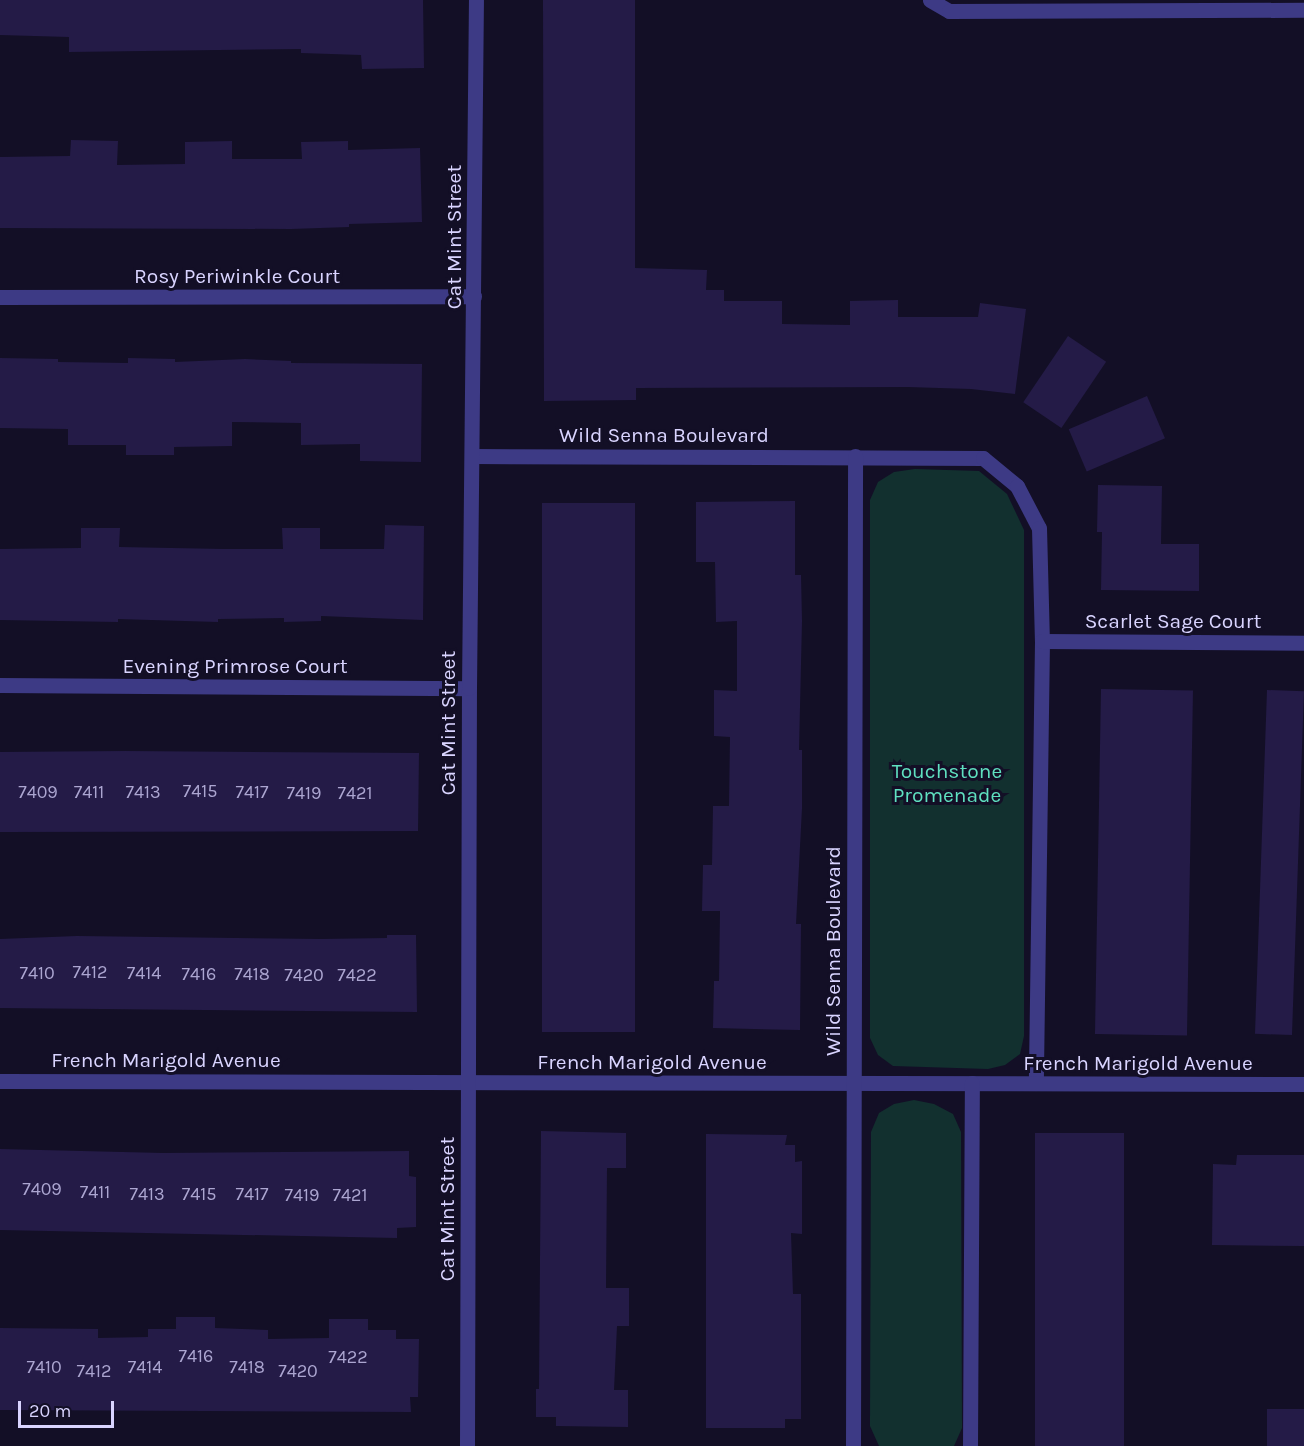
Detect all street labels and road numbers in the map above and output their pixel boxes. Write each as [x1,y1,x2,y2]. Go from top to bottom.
street label: Cat Mint Street [441,165,467,309]
street label: Rosy Periwinkle Court [134,263,340,289]
street label: Wild Senna Boulevard [559,422,769,448]
street label: Scarlet Sage Court [1085,608,1261,634]
street label: Cat Mint Street [435,651,461,795]
street label: Evening Primrose Court [122,653,348,679]
street label: Wild Senna Boulevard [820,846,846,1056]
street label: French Marigold Avenue [51,1047,281,1073]
street label: French Marigold Avenue [537,1049,767,1075]
street label: French Marigold Avenue [1023,1050,1253,1076]
street label: Cat Mint Street [434,1137,460,1281]

